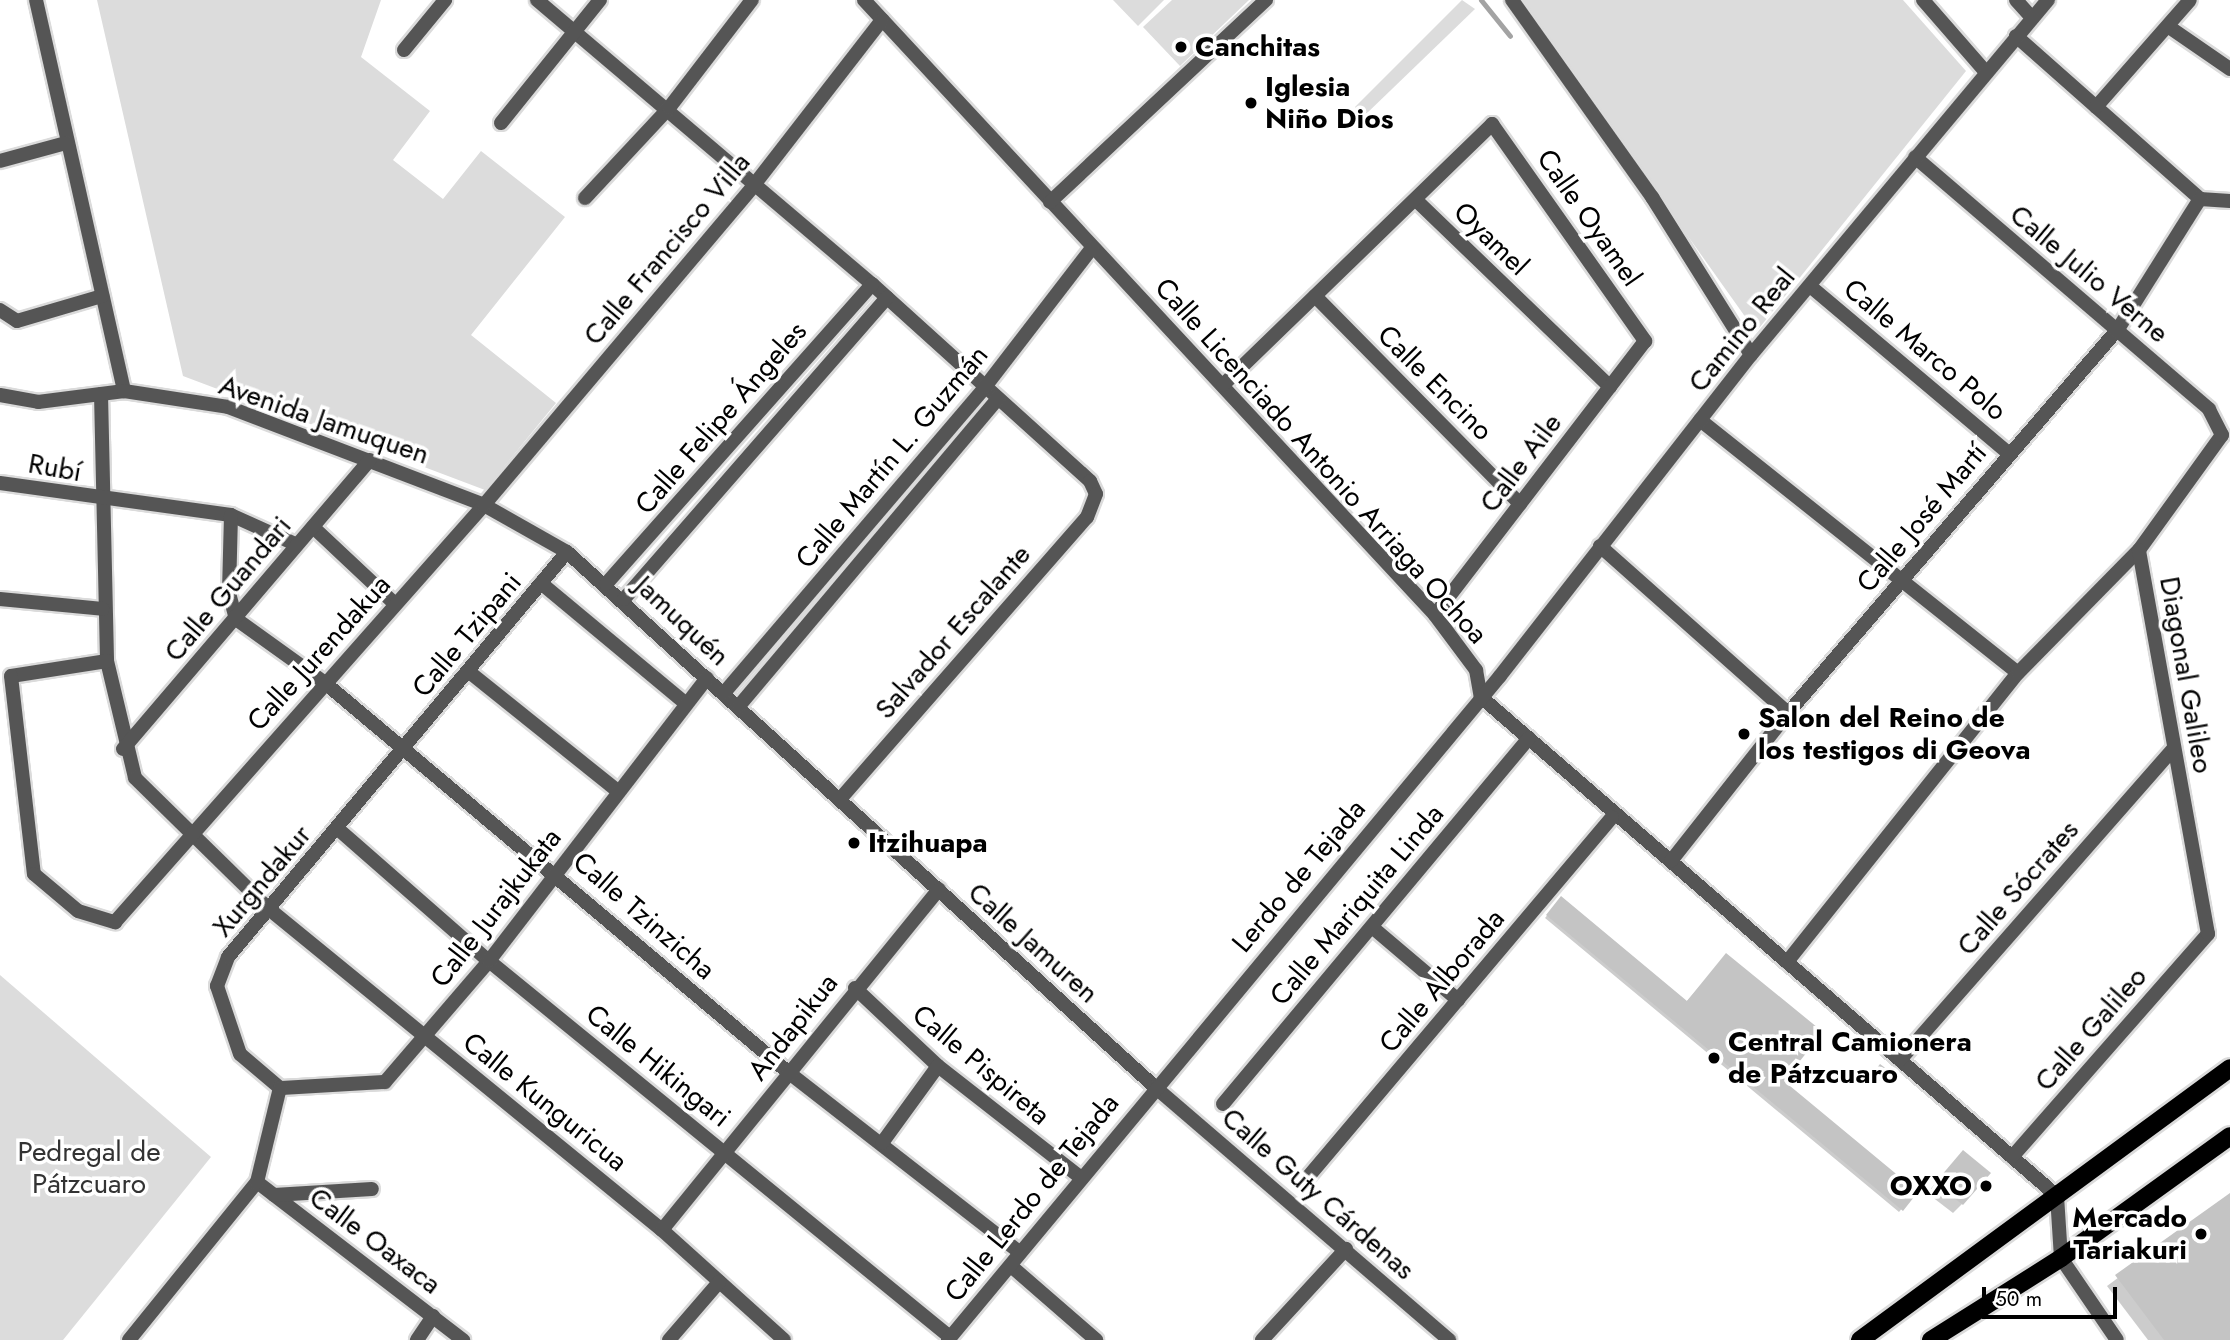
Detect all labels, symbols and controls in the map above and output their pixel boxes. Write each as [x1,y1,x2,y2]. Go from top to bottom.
place label: Canchitas [1195,30,1320,64]
marker: Canchitas [1173,39,1189,55]
place label: Iglesia Niño Dios [1265,70,1394,136]
marker: Iglesia Niño Dios [1243,95,1259,111]
street label: Calle Oyamel [1530,143,1648,293]
street label: Calle Francisco Villa [577,146,757,352]
street label: Oyamel [1447,195,1535,283]
street label: Calle Julio Verne [2003,198,2175,350]
street label: Camino Real [1682,261,1802,399]
street label: Calle Licenciado Antonio Arriaga Ochoa [1148,271,1494,651]
street label: Calle Marco Polo [1837,272,2013,428]
street label: Calle Felipe Ángeles [628,315,814,521]
street label: Calle Encino [1370,318,1500,448]
street label: Calle Martín L. Guzmán [789,339,995,575]
street label: Avenida Jamuquen [215,368,433,472]
street label: Calle Aile [1473,407,1569,519]
street label: Calle José Martí [1850,437,1994,599]
street label: Rubí [26,447,84,489]
street label: Calle Guandari [158,510,298,668]
street label: Salvador Escalante [868,538,1038,726]
street label: Calle Tzipani [405,566,529,704]
street label: Calle Jurendakua [240,568,398,738]
street label: Jamuquén [628,569,736,673]
street label: Diagonal Galileo [2152,574,2220,776]
place label: Salon del Reino de los testigos di Geova [1758,701,2031,767]
marker: Salon del Reino de los testigos di Geova [1736,726,1752,742]
street label: Lerdo de Tejada [1225,793,1373,959]
street label: Calle Mariquita Linda [1263,798,1451,1012]
street label: Calle Sócrates [1950,814,2086,962]
street label: Xurgndakur [206,818,318,944]
street label: Calle Jurajkukata [423,822,569,994]
place label: Itzihuapa [868,826,988,860]
marker: Itzihuapa [846,835,862,851]
street label: Calle Tzinzicha [566,845,722,987]
street label: Calle Jamuren [961,876,1105,1010]
street label: Calle Alborada [1372,902,1512,1060]
street label: Calle Galileo [2028,960,2154,1098]
street label: Andapikua [741,967,845,1087]
street label: Calle Hikingari [579,997,737,1135]
street label: Calle Pispireta [905,998,1057,1132]
street label: Calle Kunguricua [456,1025,634,1179]
place label: Central Camionera de Pátzcuaro [1728,1025,1972,1091]
marker: Central Camionera de Pátzcuaro [1706,1050,1722,1066]
street label: Calle Lerdo de Tejada [938,1087,1126,1309]
street label: Calle Guty Cárdenas [1215,1101,1421,1287]
park label: Pedregal de Pátzcuaro [17,1135,161,1201]
place label: OXXO [1890,1169,1972,1203]
marker: OXXO [1978,1178,1994,1194]
street label: Calle Oaxaca [303,1181,447,1301]
place label: Mercado Tariakuri [2072,1201,2187,1267]
marker: Mercado Tariakuri [2193,1226,2209,1242]
scale bar [1985,1274,2120,1318]
text: 50 m [1995,1284,2042,1314]

